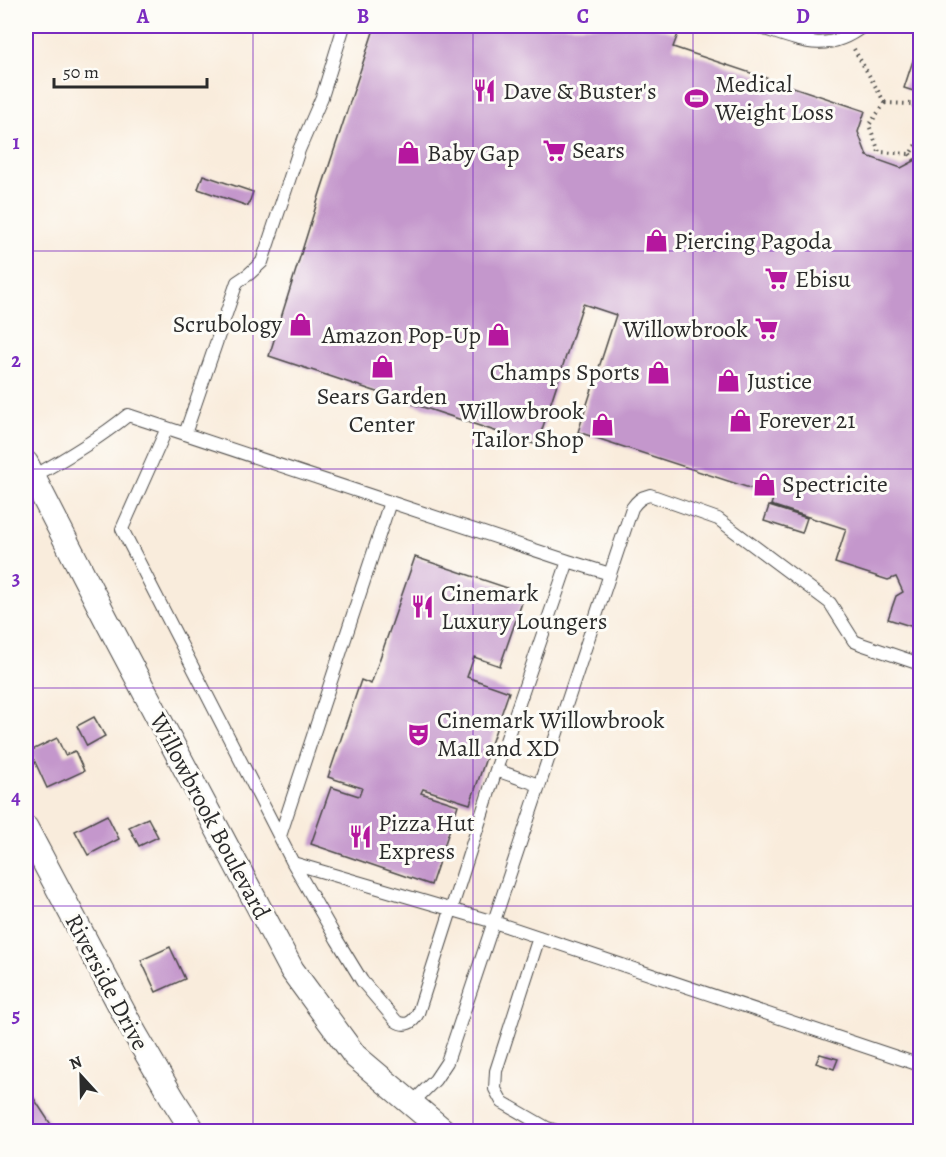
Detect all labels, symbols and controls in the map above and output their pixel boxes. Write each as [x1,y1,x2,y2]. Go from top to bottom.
text: A [136,3,150,30]
text: B [357,3,369,30]
text: C [577,3,589,30]
text: D [796,3,810,30]
scale bar [54,51,207,89]
text: 50 m [63,60,99,84]
place label: Medical Weight Loss [714,68,834,128]
place label: Dave & Buster's [503,75,657,107]
restaurant icon: Dave & Buster's [472,78,498,104]
sports icon: Medical Weight Loss [684,85,710,111]
text: 1 [12,129,20,156]
place label: Sears [572,134,625,166]
place label: Baby Gap [427,137,519,169]
supermarket icon: Sears [541,137,567,163]
shop icon: Baby Gap [396,140,422,166]
place label: Piercing Pagoda [674,225,833,257]
shop icon: Piercing Pagoda [643,228,669,254]
place label: Ebisu [795,263,851,295]
supermarket icon: Ebisu [764,266,790,292]
place label: Scrubology [173,308,282,340]
shop icon: Scrubology [287,311,313,337]
place label: Willowbrook [622,313,748,345]
supermarket icon: Willowbrook [753,316,779,342]
place label: Amazon Pop-Up [321,319,481,351]
shop icon: Amazon Pop-Up [486,322,512,348]
text: 2 [11,347,21,374]
shop icon: Sears Garden Center [369,353,395,379]
place label: Champs Sports [490,356,640,388]
shop icon: Champs Sports [645,359,671,385]
place label: Justice [747,365,812,397]
shop icon: Justice [716,368,742,394]
place label: Sears Garden Center [317,380,447,440]
place label: Willowbrook Tailor Shop [458,395,584,455]
place label: Forever 21 [758,404,855,436]
shop icon: Forever 21 [727,407,753,433]
shop icon: Willowbrook Tailor Shop [589,412,615,438]
place label: Spectricite [782,468,888,500]
shop icon: Spectricite [751,471,777,497]
text: 3 [12,565,20,592]
place label: Cinemark Luxury Loungers [441,577,607,637]
restaurant icon: Cinemark Luxury Loungers [410,594,436,620]
place label: Cinemark Willowbrook Mall and XD [437,704,665,764]
street label: Willowbrook Boulevard [142,706,278,925]
theatre icon: Cinemark Willowbrook Mall and XD [406,721,432,747]
text: 4 [11,784,21,811]
place label: Pizza Hut Express [378,807,475,867]
restaurant icon: Pizza Hut Express [347,824,373,850]
street label: Riverside Drive [58,908,156,1056]
text: 5 [12,1002,20,1029]
north arrow [51,1046,111,1106]
text: N [66,1051,86,1075]

